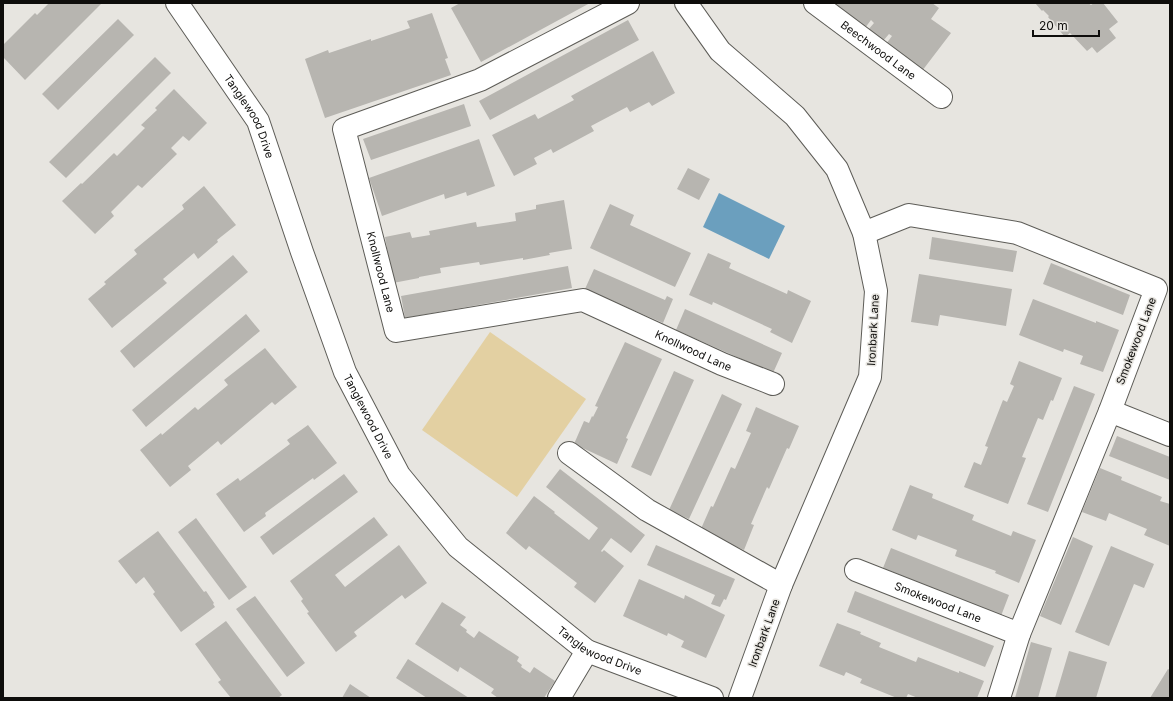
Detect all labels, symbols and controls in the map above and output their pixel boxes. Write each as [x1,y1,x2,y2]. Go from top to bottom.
scale bar [1033,12,1099,38]
street label: Beechwood Lane [838,18,919,83]
text: 20 m [1039,18,1068,33]
street label: Tanglewood Drive [221,72,277,160]
street label: Knollwood Lane [364,230,398,314]
street label: Ironbark Lane [864,294,882,366]
street label: Smokewood Lane [1113,295,1159,387]
street label: Knollwood Lane [653,327,734,374]
street label: Tanglewood Drive [340,372,396,461]
street label: Smokewood Lane [892,579,984,626]
street label: Ironbark Lane [745,597,783,669]
street label: Tanglewood Drive [555,623,644,678]

